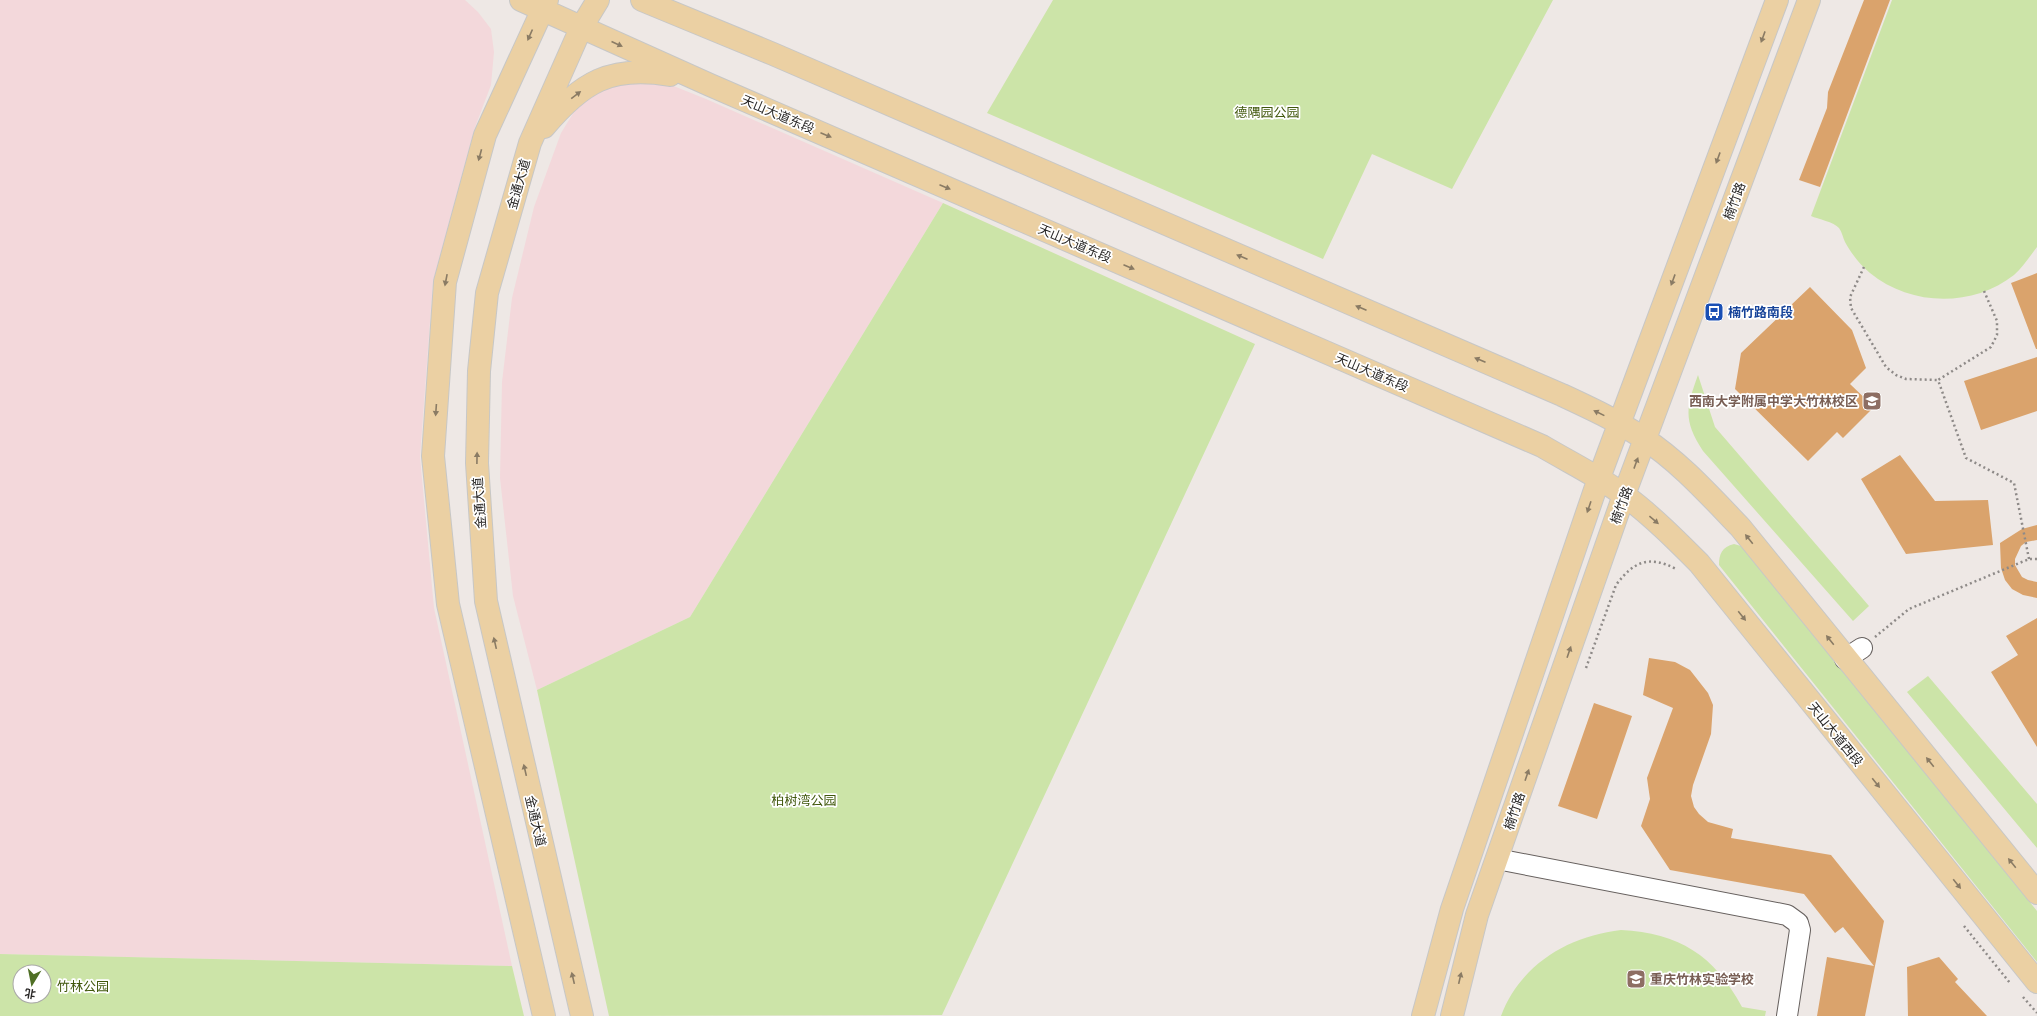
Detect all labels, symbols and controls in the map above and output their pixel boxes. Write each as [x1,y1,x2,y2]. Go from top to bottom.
one-way arrow [527,29,533,41]
one-way arrow [1760,31,1766,43]
one-way arrow [611,41,623,47]
one-way arrow [571,91,581,99]
street label: 天山大道东段 [739,91,817,137]
park label: 德隅园公园 [1234,104,1300,120]
one-way arrow [820,132,832,139]
one-way arrow [477,149,483,161]
one-way arrow [1715,153,1721,165]
street label: 金通大道 [503,157,533,211]
street label: 楠竹路 [1720,180,1748,222]
one-way arrow [940,184,951,190]
street label: 天山大道东段 [1036,220,1114,266]
one-way arrow [1235,253,1247,259]
one-way arrow [1123,264,1134,270]
one-way arrow [443,274,449,286]
one-way arrow [1669,275,1675,287]
bus stop icon: 楠竹路南段 [1703,301,1725,323]
place label: 楠竹路南段 [1728,304,1793,320]
one-way arrow [1355,305,1367,311]
street label: 天山大道东段 [1333,349,1411,395]
one-way arrow [1475,357,1486,363]
school or university icon: 西南大学附属中学大竹林校区 [1861,390,1883,412]
place label: 西南大学附属中学大竹林校区 [1689,393,1858,409]
one-way arrow [433,404,440,416]
one-way arrow [1593,410,1605,416]
one-way arrow [474,451,480,464]
one-way arrow [1634,457,1640,469]
street label: 金通大道 [469,476,489,530]
street label: 楠竹路 [1607,484,1635,526]
one-way arrow [1586,502,1592,514]
one-way arrow [1649,516,1660,525]
one-way arrow [1744,533,1753,544]
one-way arrow [1737,611,1746,622]
one-way arrow [1826,634,1835,645]
one-way arrow [492,637,498,649]
one-way arrow [1567,645,1573,657]
street label: 天山大道西段 [1805,699,1867,769]
one-way arrow [1926,757,1934,768]
one-way arrow [521,763,527,776]
one-way arrow [1524,768,1530,780]
one-way arrow [1871,777,1880,788]
street label: 楠竹路 [1500,790,1528,832]
park label: 柏树湾公园 [771,792,837,808]
street label: 金通大道 [522,794,550,848]
one-way arrow [2008,858,2017,868]
one-way arrow [1953,879,1962,889]
north arrow [12,964,52,1004]
school or university icon: 重庆竹林实验学校 [1625,968,1647,990]
place label: 重庆竹林实验学校 [1650,971,1754,987]
one-way arrow [570,972,576,984]
one-way arrow [1458,972,1464,984]
park label: 竹林公园 [57,978,109,994]
text: 北 [24,987,37,1002]

